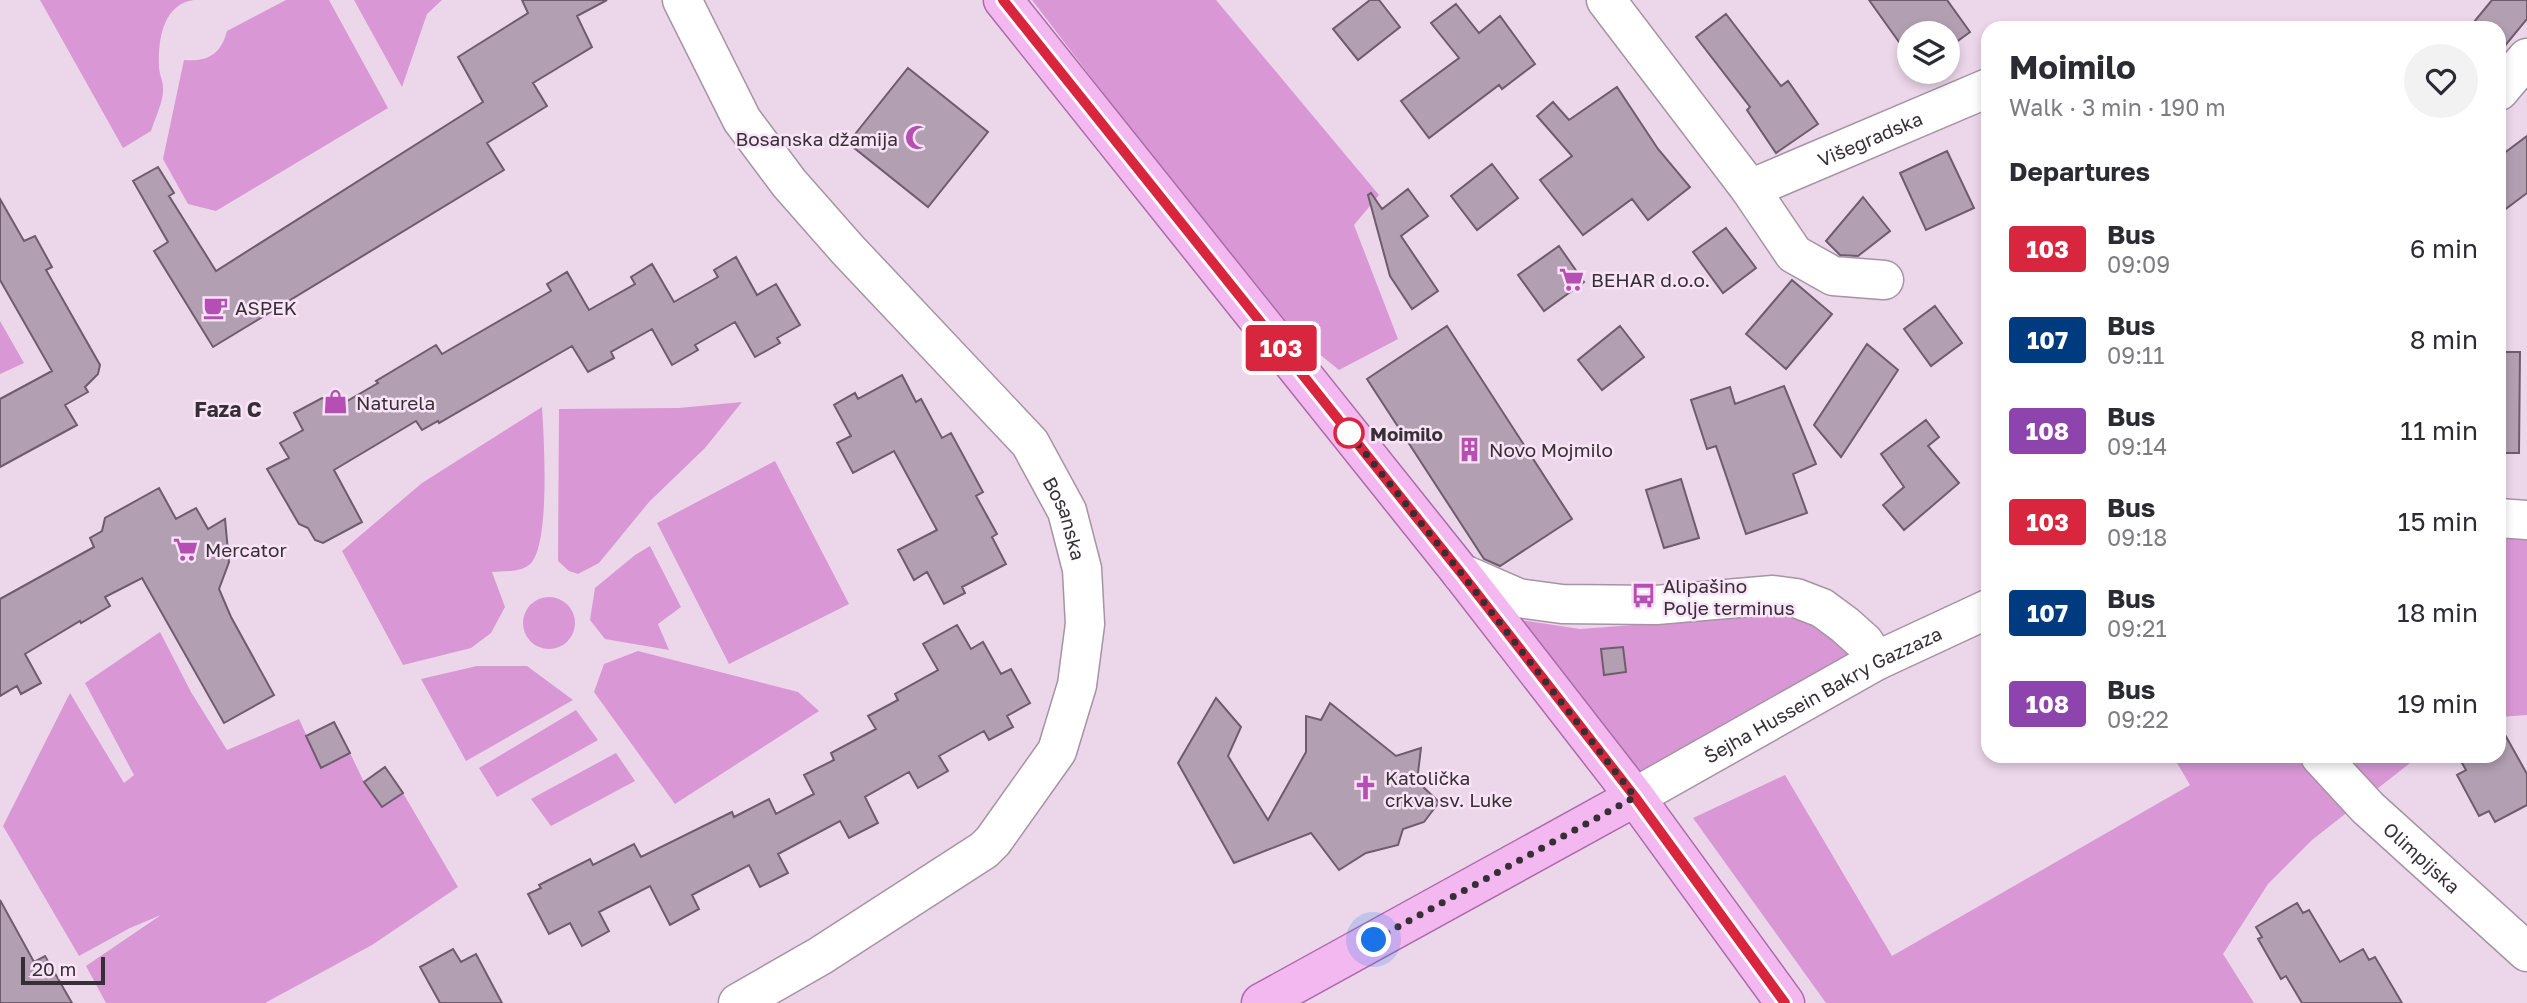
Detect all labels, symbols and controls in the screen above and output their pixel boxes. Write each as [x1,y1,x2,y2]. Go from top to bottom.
map controls [1897,21,1960,84]
button: layers [1897,21,1960,84]
button: heart [2404,44,2478,118]
text: Moimilo [2009,47,2136,86]
text: Walk · 3 min · 190 m [2009,93,2226,121]
street label: Višegradska [1814,106,1926,171]
mosque icon: Bosanska džamija [904,124,932,152]
place label: Bosanska džamija [735,127,898,150]
text: Departures [2009,156,2150,187]
text: Bus [2107,219,2155,250]
text: 6 min [2410,233,2478,264]
text: 103 [2026,234,2069,263]
text: 09:09 [2107,250,2170,278]
supermarket icon: BEHAR d.o.o. [1557,265,1585,293]
place label: BEHAR d.o.o. [1591,268,1710,291]
cafe icon: ASPEK [201,293,229,321]
place label: ASPEK [235,296,297,319]
text: Bus [2107,310,2155,341]
text: 8 min [2410,324,2478,355]
line badge: 103 [1241,325,1321,371]
text: 107 [2027,325,2068,354]
text: 103 [1260,333,1302,362]
text: 09:11 [2107,341,2164,369]
shop icon: Naturela [322,388,350,416]
place label: Naturela [356,391,435,414]
district label: Faza C [194,396,262,422]
text: Bus [2107,401,2155,432]
text: 11 min [2400,415,2478,446]
text: 108 [2026,416,2069,445]
marker: Moimilo [1334,418,1364,448]
place label: Moimilo [1370,422,1443,445]
text: 09:14 [2107,432,2167,460]
building icon: Novo Mojmilo [1455,435,1483,463]
place label: Novo Mojmilo [1489,438,1613,461]
street label: Bosanska [1039,472,1091,563]
text: Bus [2107,492,2155,523]
text: 15 min [2398,506,2478,537]
text: 103 [2026,507,2069,536]
text: 09:18 [2107,523,2167,551]
supermarket icon: Mercator [171,535,199,563]
place label: Mercator [205,538,287,561]
place label: Alipašino Polje terminus [1663,574,1795,619]
bus stop icon: Alipašino Polje terminus [1629,582,1657,610]
text: Bus [2107,583,2155,614]
text: 18 min [2397,597,2478,628]
text: 107 [2027,598,2068,627]
text: 09:21 [2107,614,2167,642]
street label: Šejha Hussein Bakry Gazzaza [1700,621,1945,767]
text: Bus [2107,674,2155,705]
text: 19 min [2397,688,2478,719]
text: 108 [2026,689,2069,718]
text: 09:22 [2107,705,2169,733]
place label: Katolička crkva sv. Luke [1385,766,1513,811]
church icon: Katolička crkva sv. Luke [1351,774,1379,802]
street label: Olimpijska [2379,817,2465,898]
your location [1356,922,1391,957]
scale bar [21,954,105,986]
text: 20 m [32,957,76,980]

